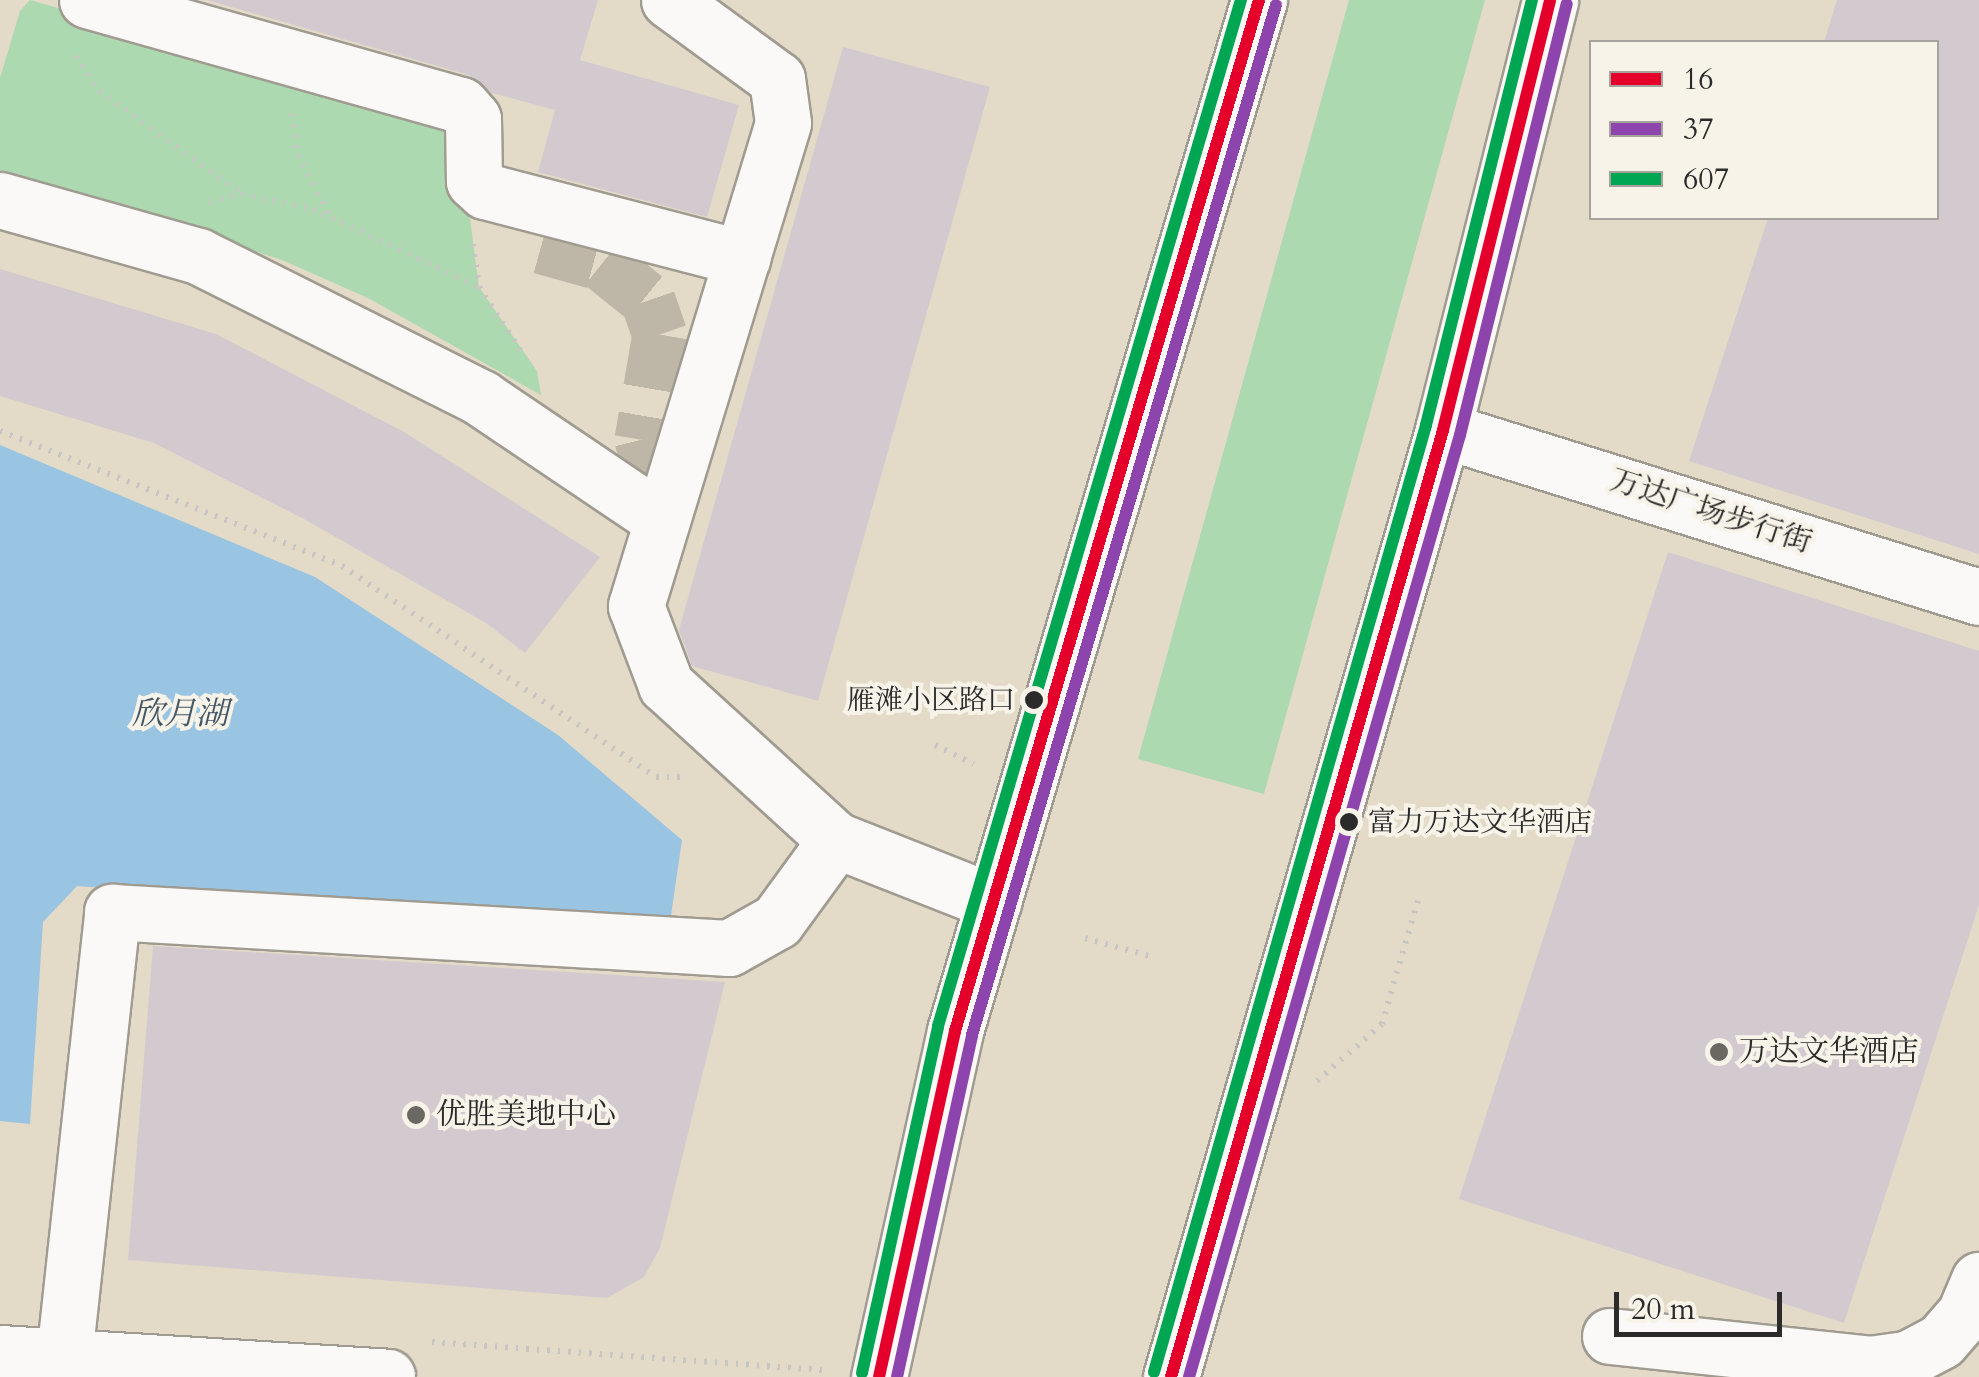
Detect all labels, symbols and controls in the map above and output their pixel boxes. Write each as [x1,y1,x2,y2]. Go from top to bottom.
legend [1589,40,1939,220]
text: 16 [1683,59,1714,100]
text: 37 [1683,109,1714,150]
text: 607 [1683,159,1729,200]
street label: 万达广场步行街 [1606,462,1816,562]
place label: 雁滩小区路口 [847,683,1015,717]
marker: 雁滩小区路口 [1024,690,1044,710]
water label: 欣月湖 [132,695,228,733]
place label: 富力万达文华酒店 [1368,805,1592,839]
marker: 富力万达文华酒店 [1339,812,1359,832]
place label: 万达文华酒店 [1739,1034,1919,1070]
marker: 万达文华酒店 [1708,1041,1730,1063]
place label: 优胜美地中心 [436,1097,616,1133]
marker: 优胜美地中心 [405,1104,427,1126]
scale bar [1619,1272,1786,1334]
text: 20 m [1631,1289,1695,1330]

